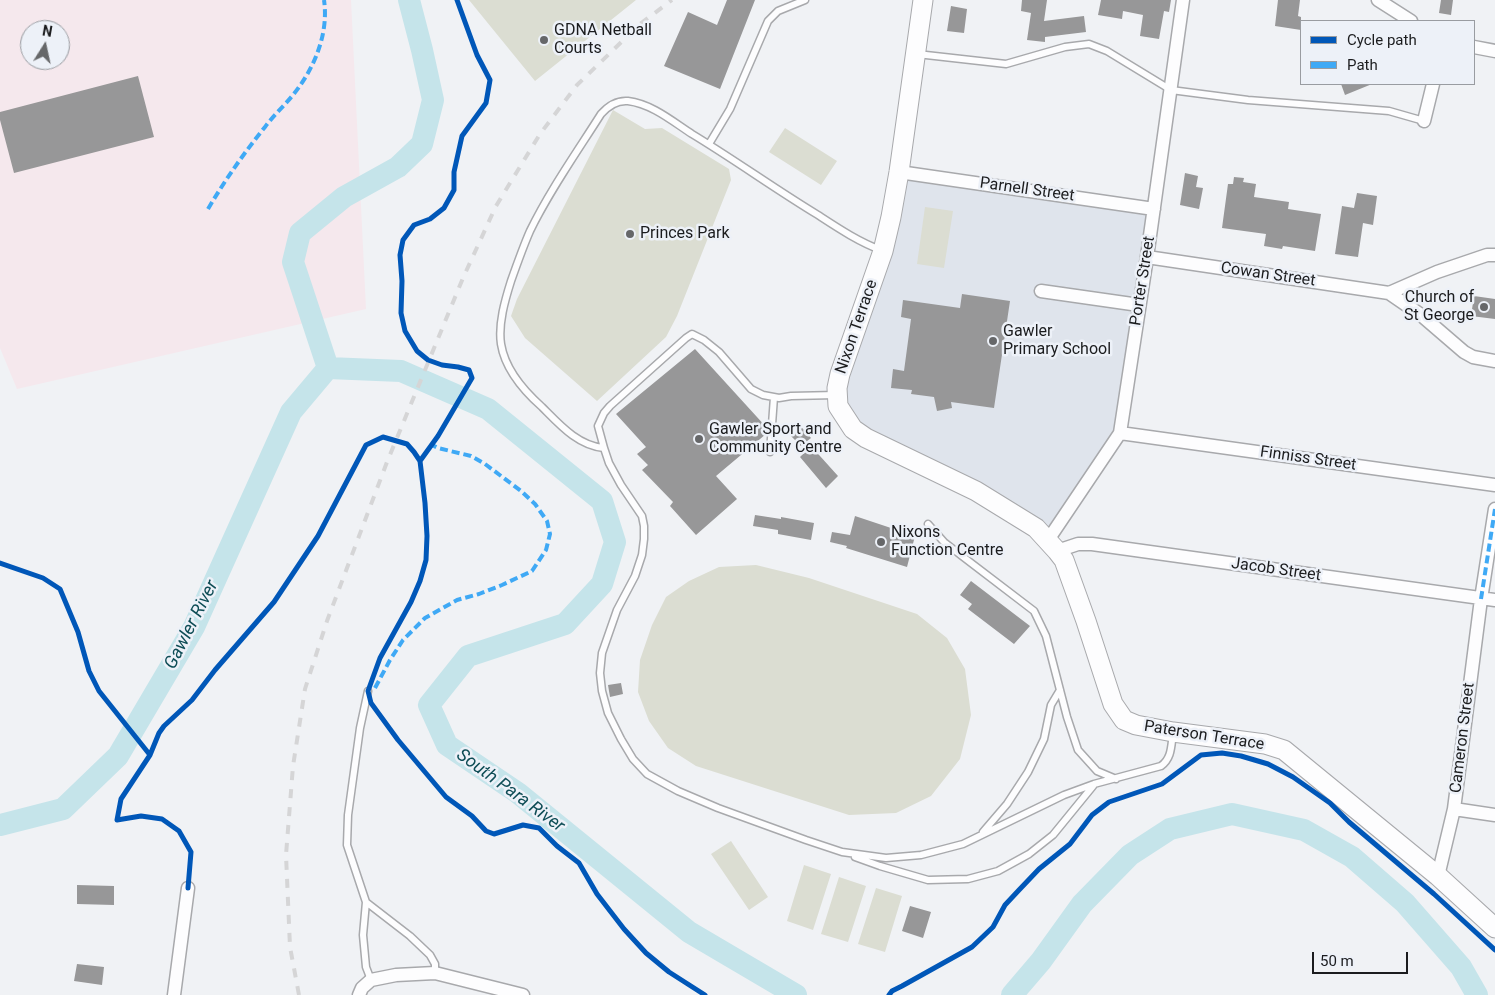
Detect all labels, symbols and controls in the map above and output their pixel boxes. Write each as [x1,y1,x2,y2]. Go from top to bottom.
north arrow [20,20,70,70]
legend [1300,20,1475,85]
place label: GDNA Netball Courts [554,21,652,59]
text: N [41,22,54,40]
text: Cycle path [1347,31,1417,49]
marker: GDNA Netball Courts [538,34,550,46]
text: Path [1347,56,1378,74]
street label: Parnell Street [978,174,1076,206]
place label: Princes Park [640,224,730,244]
marker: Princes Park [624,228,636,240]
street label: Porter Street [1126,235,1160,327]
street label: Cowan Street [1219,259,1317,291]
street label: Nixon Terrace [832,277,882,377]
place label: Church of St George [1404,288,1474,326]
marker: Church of St George [1478,301,1490,313]
place label: Gawler Primary School [1003,322,1111,360]
marker: Gawler Primary School [987,335,999,347]
place label: Gawler Sport and Community Centre [709,420,842,458]
marker: Gawler Sport and Community Centre [693,433,705,445]
street label: Finniss Street [1259,443,1357,475]
place label: Nixons Function Centre [891,523,1003,561]
marker: Nixons Function Centre [875,536,887,548]
street label: Jacob Street [1230,554,1322,586]
water label: Gawler River [160,577,224,673]
street label: Cameron Street [1447,682,1479,794]
street label: Paterson Terrace [1143,717,1265,755]
water label: South Para River [452,745,568,837]
scale bar [1315,942,1411,974]
text: 50 m [1320,952,1354,970]

